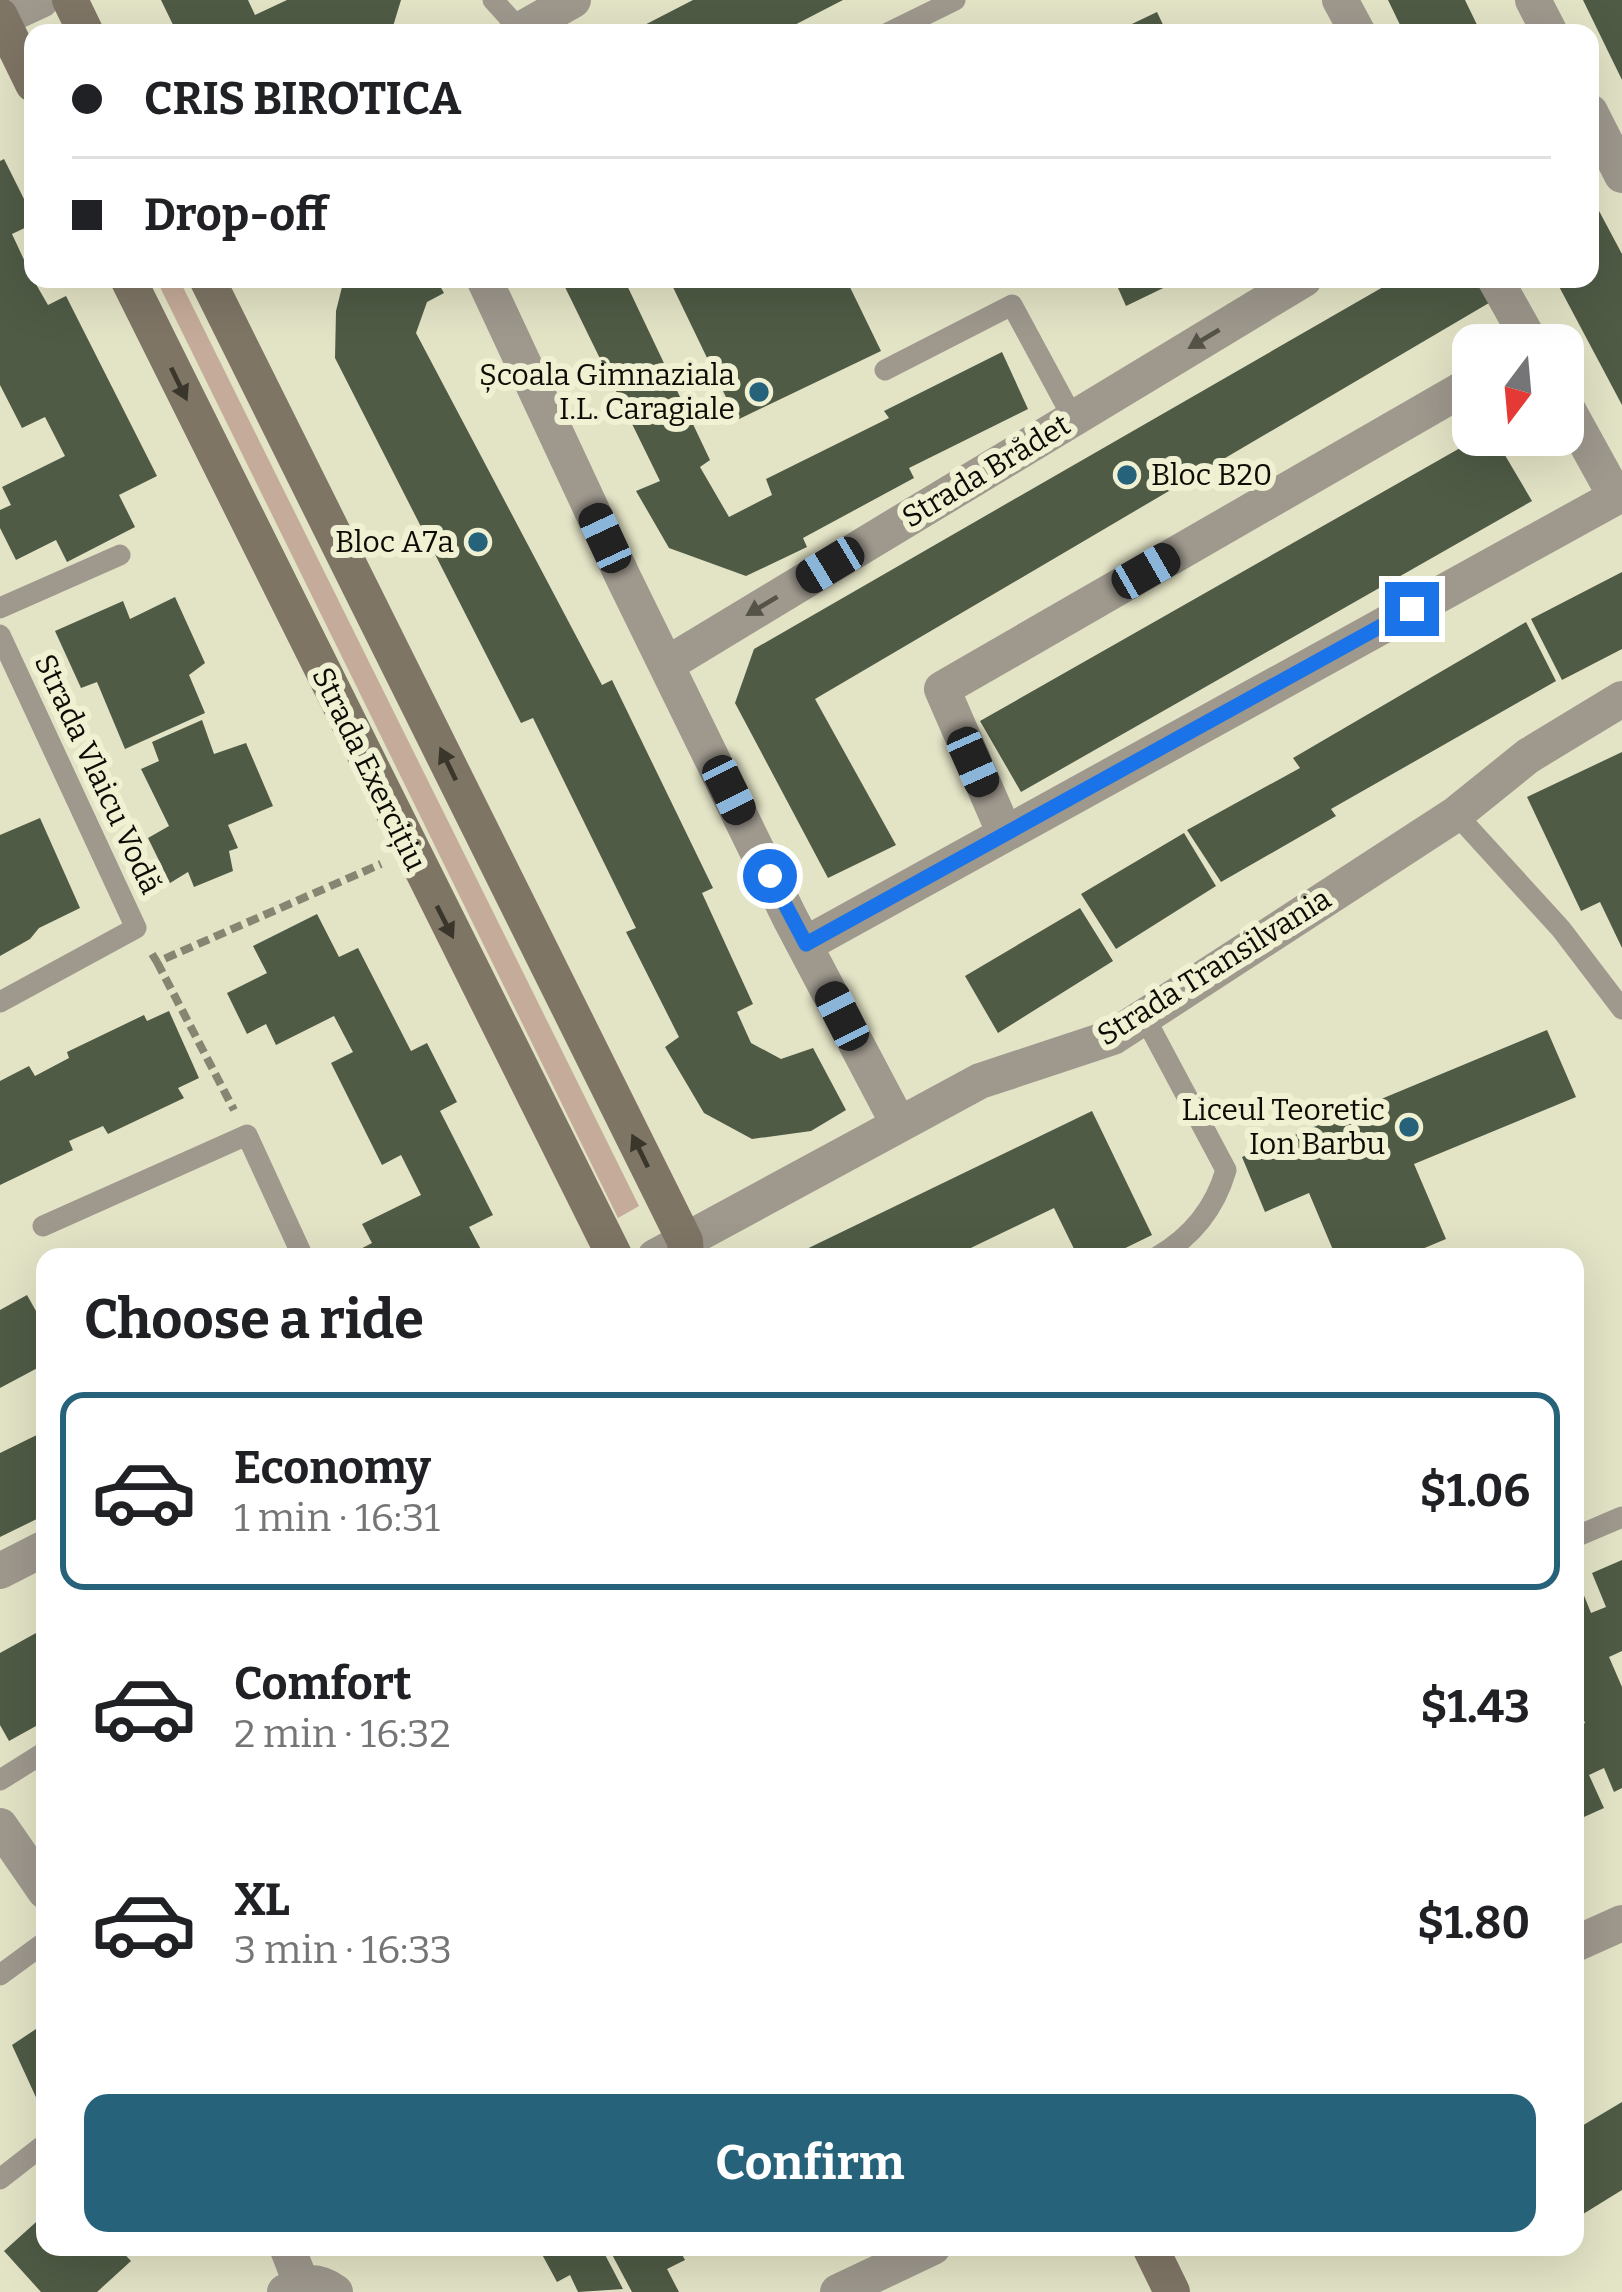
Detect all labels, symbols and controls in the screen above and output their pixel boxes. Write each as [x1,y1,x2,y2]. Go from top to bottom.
text: CRIS BIROTICA [144,72,461,126]
text: Drop-off [144,188,328,242]
north arrow [1452,324,1584,456]
map controls [1452,324,1584,456]
one-way arrow [1187,328,1221,349]
place label: Școala Gimnaziala I.L. Caragiale [479,357,735,427]
one-way arrow [169,367,189,401]
marker: Școala Gimnaziala I.L. Caragiale [746,379,772,405]
street label: Strada Brădet [895,407,1077,535]
place label: Bloc B20 [1151,457,1272,493]
marker: Bloc B20 [1114,462,1140,488]
car [573,498,637,578]
place label: Bloc A7a [335,524,454,560]
marker: Bloc A7a [465,529,491,555]
car [790,531,870,599]
car [1106,537,1186,605]
route end [1385,582,1439,636]
one-way arrow [745,595,779,616]
street label: Strada Vlaicu Vodă [27,648,169,900]
street label: Strada Exercițiu [303,661,434,877]
car [942,722,1004,802]
one-way arrow [438,747,458,781]
car [697,750,761,830]
route start [743,849,797,903]
street label: Strada Transilvania [1091,881,1337,1053]
one-way arrow [435,905,455,939]
car [810,976,874,1056]
place label: Liceul Teoretic Ion Barbu [1182,1092,1385,1162]
marker: Liceul Teoretic Ion Barbu [1396,1114,1422,1140]
one-way arrow [630,1133,650,1168]
text: Choose a ride [84,1288,424,1352]
icon: car [90,1437,198,1545]
text: Economy [234,1441,431,1495]
text: $1.06 [1419,1464,1530,1518]
text: 1 min · 16:31 [234,1495,440,1541]
icon: car [90,1653,198,1761]
text: Comfort [234,1657,412,1711]
text: $1.43 [1420,1680,1530,1734]
text: 2 min · 16:32 [234,1711,451,1757]
icon: car [90,1869,198,1977]
text: XL [234,1873,290,1927]
text: $1.80 [1417,1896,1530,1950]
text: 3 min · 16:33 [234,1927,452,1973]
button: Confirm [84,2094,1536,2232]

